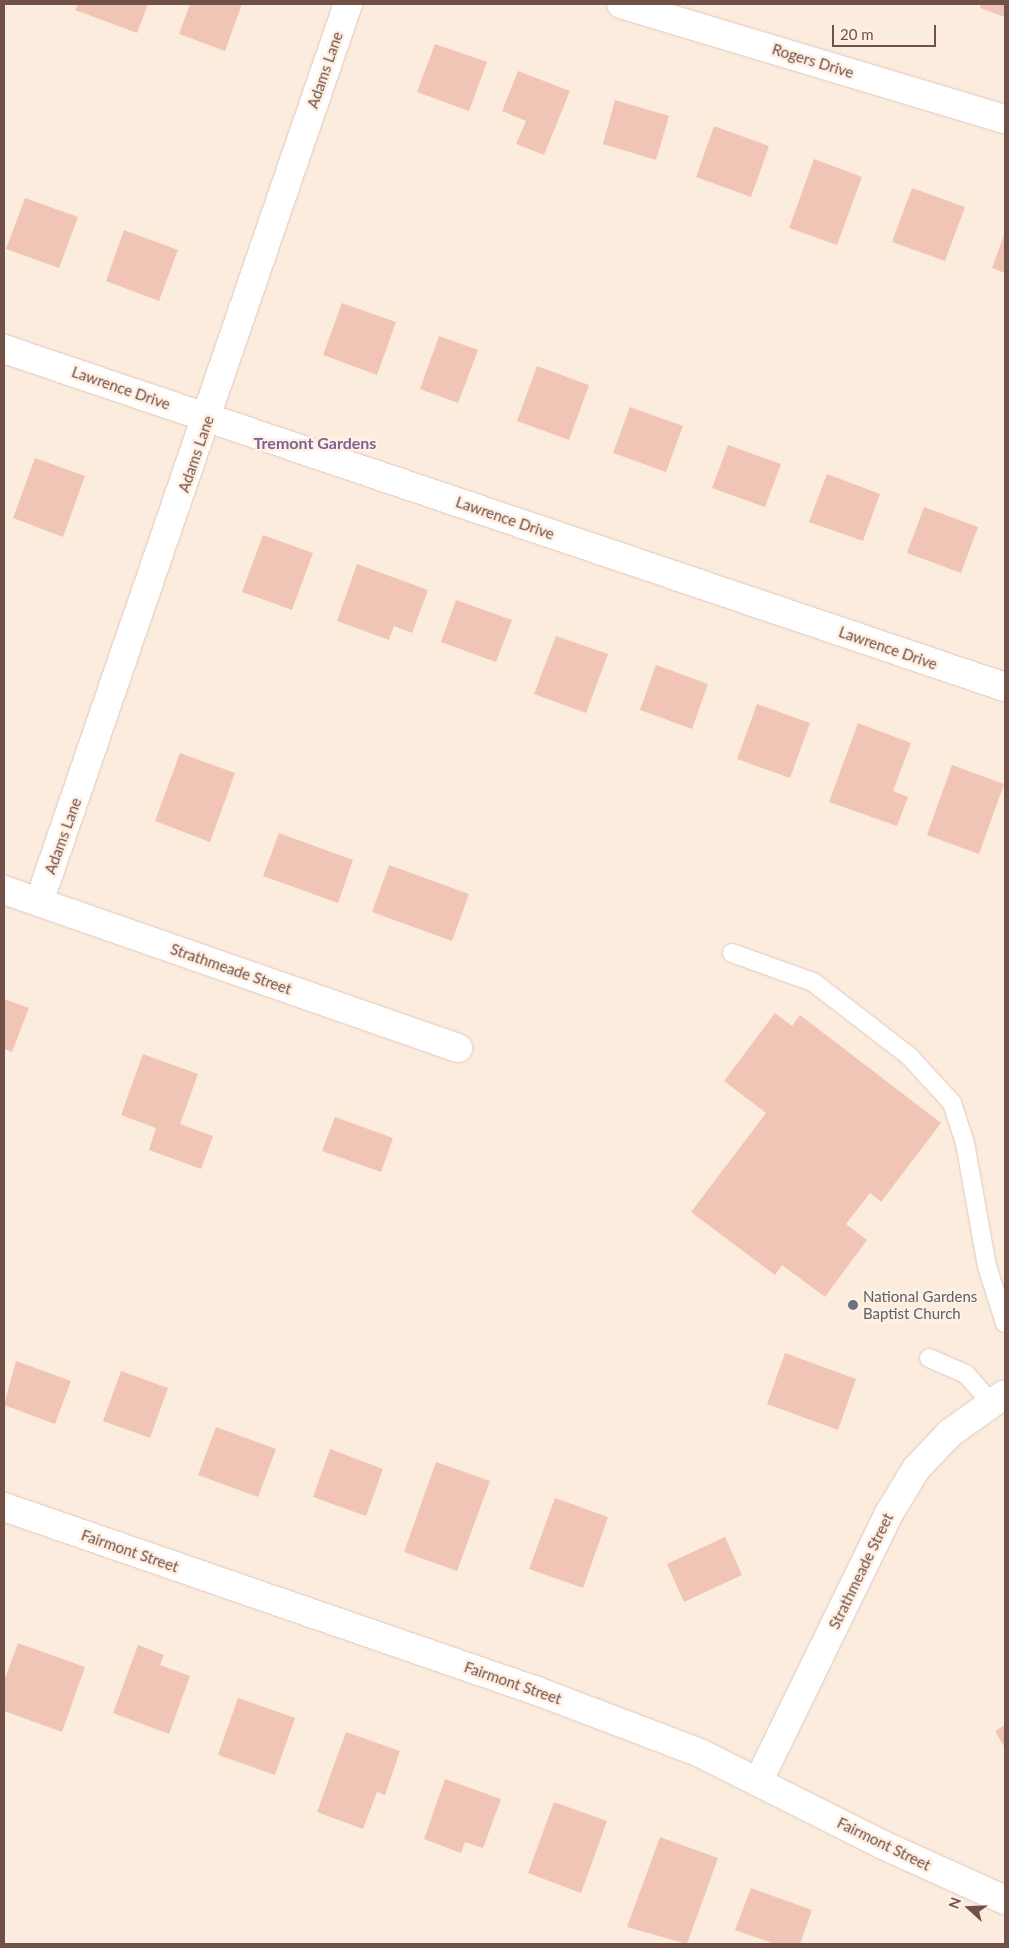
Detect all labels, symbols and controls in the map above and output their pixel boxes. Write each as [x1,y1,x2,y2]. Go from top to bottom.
scale bar [834,15,938,47]
text: 20 m [840,25,874,43]
street label: Adams Lane [303,29,347,111]
street label: Rogers Drive [770,40,856,82]
street label: Lawrence Drive [69,363,173,413]
street label: Adams Lane [174,413,218,495]
district label: Tremont Gardens [254,433,376,453]
street label: Lawrence Drive [453,493,557,543]
street label: Lawrence Drive [836,623,940,673]
street label: Adams Lane [41,795,85,877]
street label: Strathmeade Street [168,940,294,998]
place label: National Gardens Baptist Church [863,1287,977,1322]
marker: National Gardens Baptist Church [847,1299,859,1311]
street label: Strathmeade Street [825,1510,897,1632]
street label: Fairmont Street [79,1526,181,1576]
street label: Fairmont Street [462,1658,564,1708]
street label: Fairmont Street [834,1814,934,1874]
north arrow [944,1883,994,1933]
text: N [945,1895,964,1911]

